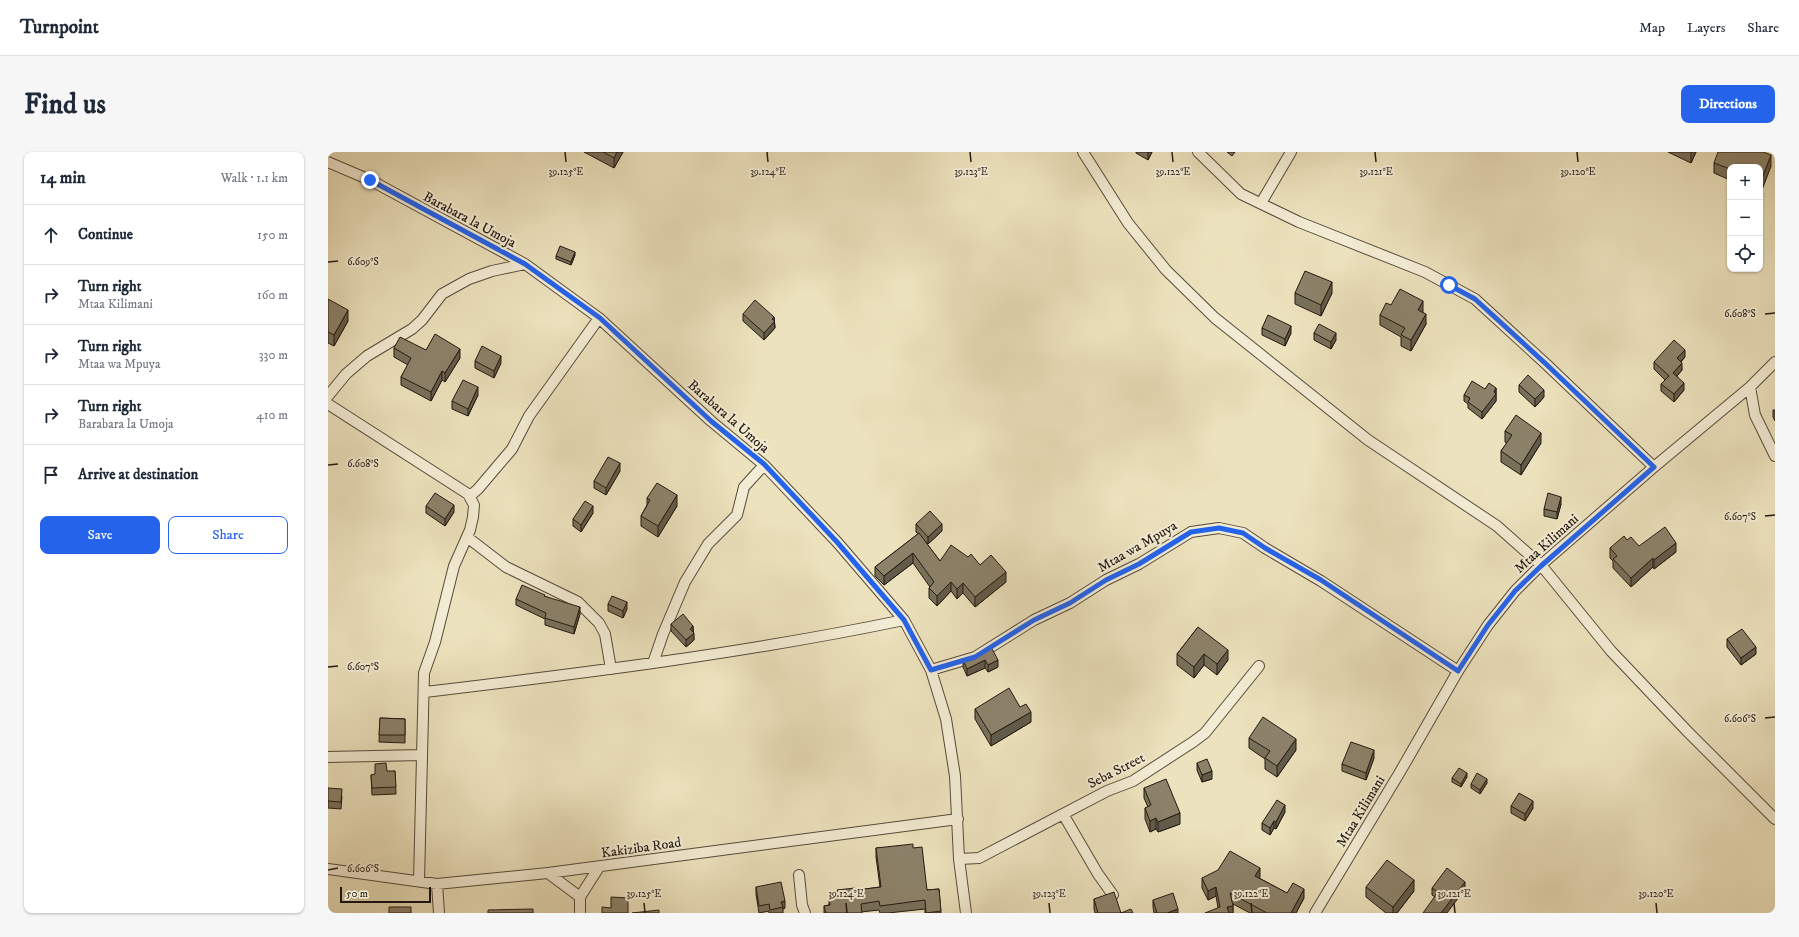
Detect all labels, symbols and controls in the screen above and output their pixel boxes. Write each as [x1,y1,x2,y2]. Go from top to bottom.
text: Turnpoint [20,16,99,39]
text: Map [1639,19,1665,37]
text: Layers [1687,19,1725,37]
text: Share [1747,19,1779,37]
button: Directions [1681,85,1775,123]
text: Find us [24,87,106,122]
map controls [1727,164,1763,272]
button: + [1727,164,1763,200]
text: 39.125°E [549,166,583,178]
text: 39.124°E [750,166,786,178]
text: 39.123°E [954,166,988,178]
text: 39.122°E [1156,166,1190,178]
text: 39.121°E [1359,166,1393,178]
text: 39.120°E [1560,166,1596,178]
text: 14 min [40,167,86,189]
text: Walk · 1.1 km [221,170,288,186]
route end [361,171,379,189]
street label: Barabara la Umoja [420,188,519,252]
button: − [1727,200,1763,236]
icon: ahead [40,224,62,246]
text: Continue [78,225,133,244]
text: 150 m [257,227,288,243]
button: locate [1727,236,1763,272]
text: 6.609°S [347,256,379,268]
route start [1440,276,1458,294]
text: Turn right [78,277,141,296]
icon: right [40,284,62,306]
text: 160 m [257,287,288,303]
text: Mtaa Kilimani [78,296,153,312]
text: 6.608°S [1724,308,1756,320]
text: Turn right [78,337,141,356]
icon: right [40,344,62,366]
text: 330 m [259,347,288,363]
text: Mtaa wa Mpuya [78,356,161,372]
street label: Barabara la Umoja [684,376,773,457]
text: Turn right [78,397,141,416]
icon: right [40,404,62,426]
text: 410 m [256,407,288,423]
text: Barabara la Umoja [78,416,174,432]
text: 6.608°S [347,458,379,470]
icon: arrive [40,464,62,486]
text: Arrive at destination [78,465,198,484]
street label: Mtaa Kilimani [1511,510,1583,577]
text: 6.607°S [1724,511,1756,523]
button: Save [40,516,160,554]
button: Share [168,516,288,554]
street label: Mtaa wa Mpuya [1095,517,1181,577]
text: 6.607°S [347,661,379,673]
text: 6.606°S [1724,713,1756,725]
street label: Seba Street [1085,749,1149,793]
street label: Mtaa Kilimani [1332,772,1390,851]
street label: Kakiziba Road [600,833,682,863]
text: 6.606°S [347,863,379,875]
scale bar [340,885,431,904]
text: 50 m [346,887,368,901]
text: 39.125°E [627,888,661,900]
text: 39.124°E [828,888,864,900]
text: 39.123°E [1032,888,1066,900]
text: 39.122°E [1234,888,1268,900]
text: 39.121°E [1437,888,1471,900]
text: 39.120°E [1638,888,1674,900]

